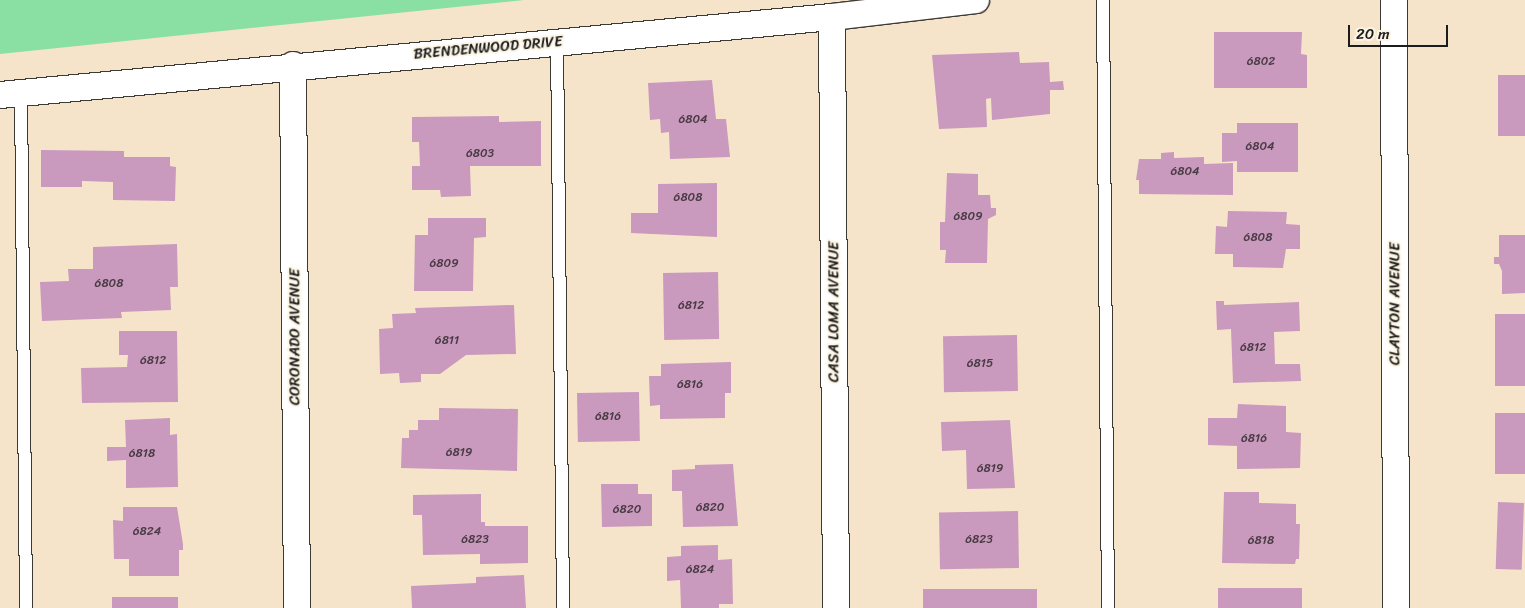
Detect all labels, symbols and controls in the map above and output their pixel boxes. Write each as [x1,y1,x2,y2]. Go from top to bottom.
scale bar [1350,15,1450,47]
text: 20 m [1356,21,1390,47]
street label: BRENDENWOOD DRIVE [412,32,564,64]
house number: 6802 [1247,55,1275,69]
house number: 6804 [678,113,708,127]
house number: 6804 [1245,140,1275,154]
house number: 6803 [466,147,494,161]
house number: 6804 [1170,165,1200,179]
house number: 6808 [674,191,702,205]
house number: 6809 [953,210,983,224]
house number: 6808 [1244,231,1272,245]
street label: CASA LOMA AVENUE [825,242,843,382]
street label: CLAYTON AVENUE [1386,243,1404,365]
house number: 6809 [429,257,459,271]
street label: CORONADO AVENUE [286,269,304,405]
house number: 6808 [95,277,123,291]
house number: 6812 [678,299,704,313]
house number: 6811 [435,334,459,348]
house number: 6812 [1240,341,1266,355]
house number: 6812 [140,354,166,368]
house number: 6815 [967,357,993,371]
house number: 6816 [677,378,703,392]
house number: 6816 [595,410,621,424]
house number: 6816 [1241,432,1267,446]
house number: 6819 [446,446,472,460]
house number: 6818 [129,447,155,461]
house number: 6819 [977,462,1003,476]
house number: 6820 [696,501,724,515]
house number: 6820 [613,503,641,517]
house number: 6824 [133,525,161,539]
house number: 6823 [461,533,489,547]
house number: 6823 [965,533,993,547]
house number: 6818 [1248,534,1274,548]
house number: 6824 [686,563,714,577]

